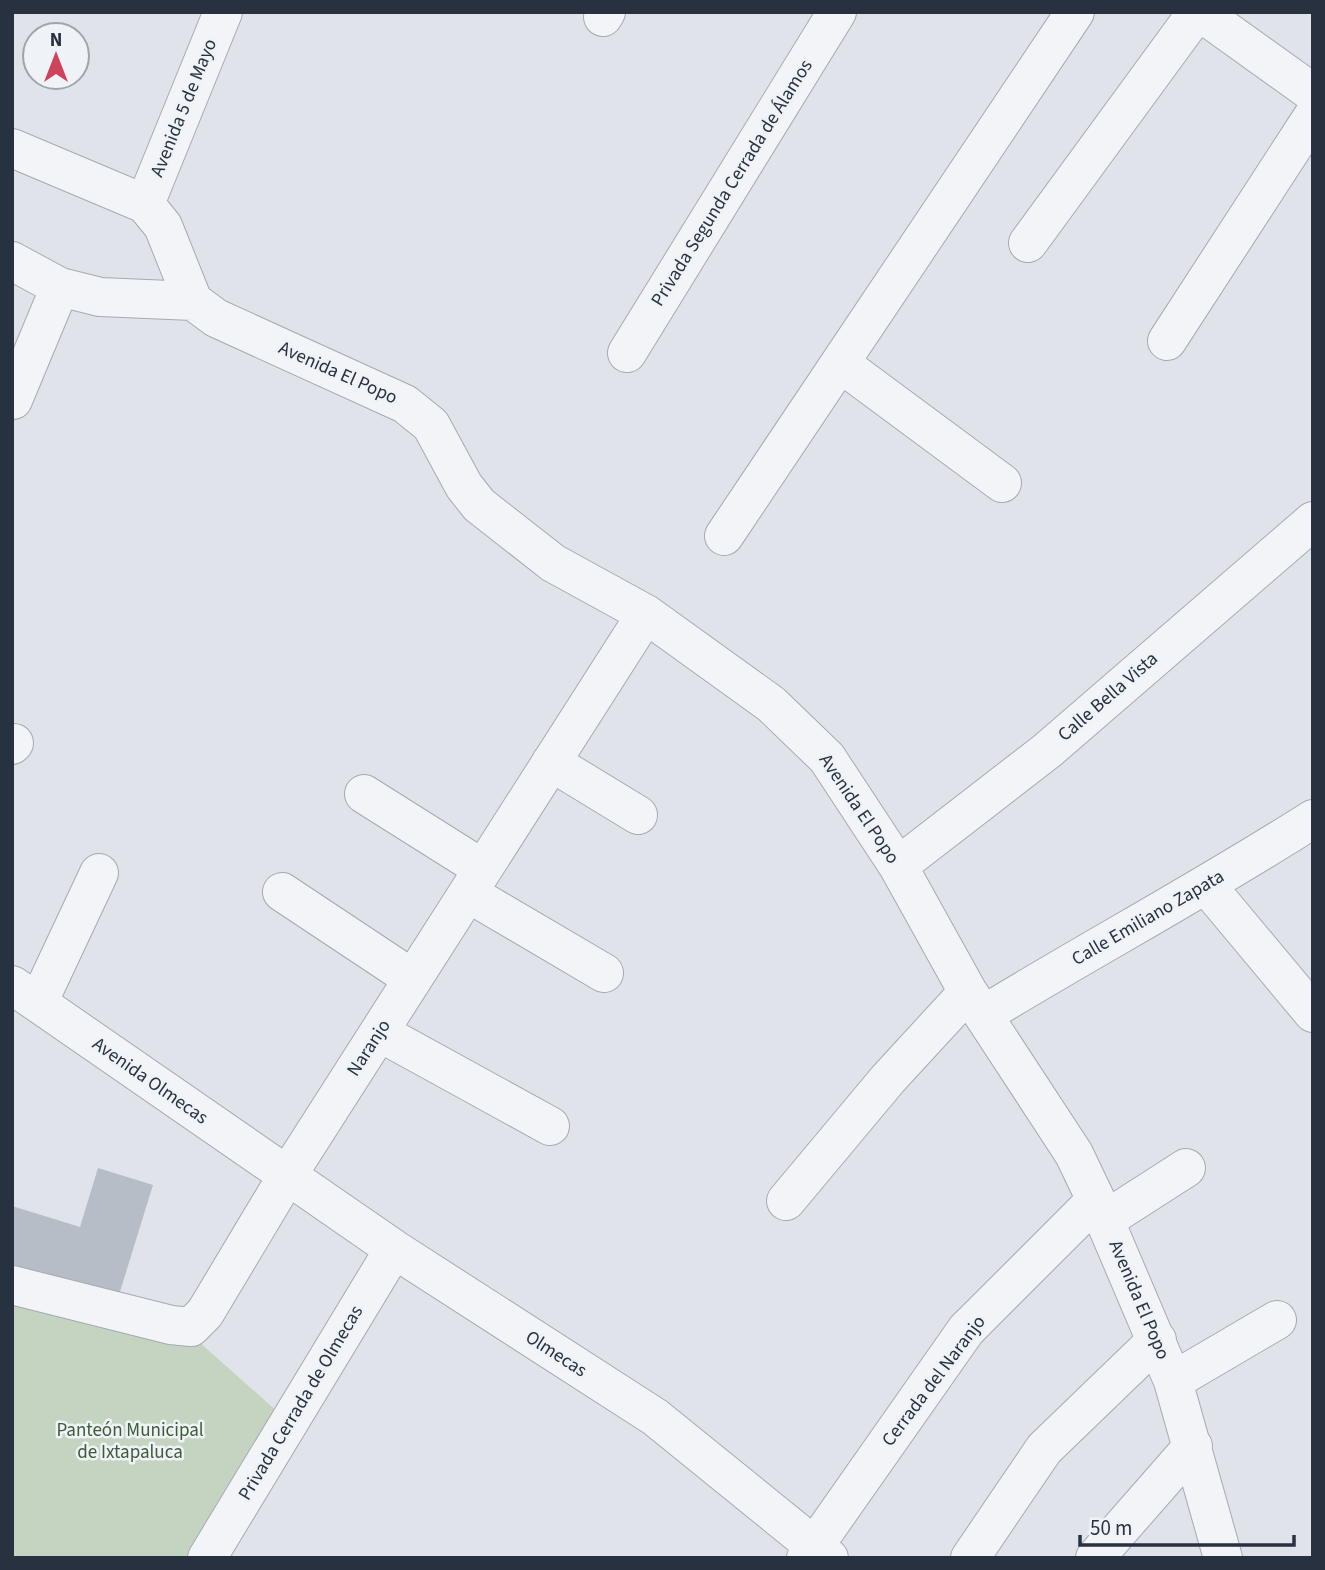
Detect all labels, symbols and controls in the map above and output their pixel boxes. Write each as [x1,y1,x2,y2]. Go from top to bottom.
north arrow [21,21,91,91]
text: N [50,27,62,54]
street label: Avenida 5 de Mayo [144,35,224,181]
street label: Privada Segunda Cerrada de Álamos [645,54,819,312]
street label: Avenida El Popo [274,335,402,411]
street label: Calle Bella Vista [1052,646,1164,748]
street label: Avenida El Popo [812,749,906,869]
street label: Calle Emiliano Zapata [1067,863,1229,973]
street label: Naranjo [341,1014,397,1082]
street label: Avenida Olmecas [87,1031,213,1131]
street label: Avenida El Popo [1102,1236,1176,1364]
street label: Privada Cerrada de Olmecas [232,1300,370,1506]
street label: Cerrada del Naranjo [876,1310,992,1452]
street label: Olmecas [520,1324,592,1384]
park label: Panteón Municipal de Ixtapaluca [56,1417,204,1466]
scale bar [1080,1504,1294,1548]
text: 50 m [1090,1513,1132,1543]

